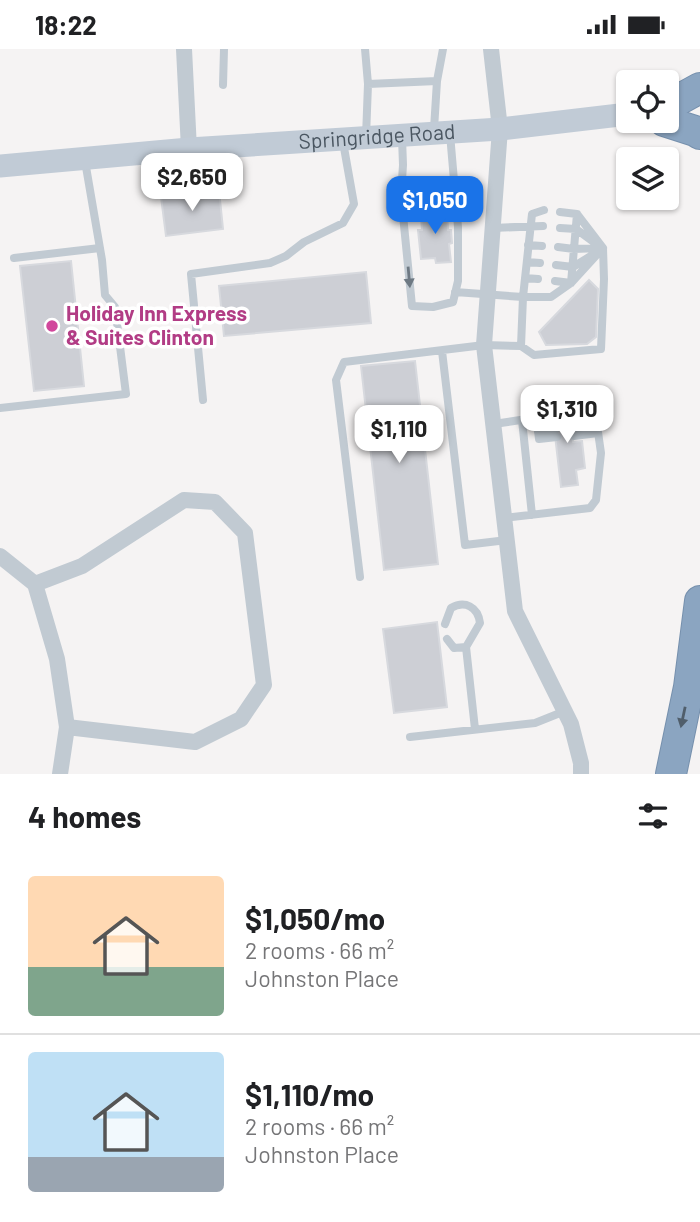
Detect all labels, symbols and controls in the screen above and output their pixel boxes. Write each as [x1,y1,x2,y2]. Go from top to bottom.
text: 18:22 [35,9,97,40]
map controls [616,70,679,210]
button: locate [616,70,679,133]
street label: Springridge Road [298,118,456,153]
button: layers [616,147,679,210]
pin: $2,650 [135,153,249,213]
text: $2,650 [157,162,227,190]
pin: $1,050 [378,177,492,236]
text: $1,050 [402,185,468,213]
one-way arrow [404,266,415,288]
place label: Holiday Inn Express & Suites Clinton [66,300,247,349]
marker: Holiday Inn Express & Suites Clinton [44,318,60,334]
pin: $1,310 [510,385,624,445]
text: $1,310 [537,394,598,422]
pin: $1,110 [342,405,456,465]
text: $1,110 [371,414,427,442]
one-way arrow [677,706,688,728]
icon: filters [634,797,672,835]
text: 4 homes [28,798,141,834]
text: $1,050/mo [245,900,385,936]
icon: home [84,904,168,988]
text: 2 rooms · 66 m² [245,936,394,964]
text: Johnston Place [245,964,399,992]
text: $1,110/mo [245,1076,374,1112]
icon: home [84,1080,168,1164]
text: 2 rooms · 66 m² [245,1112,394,1140]
text: Johnston Place [245,1140,399,1168]

